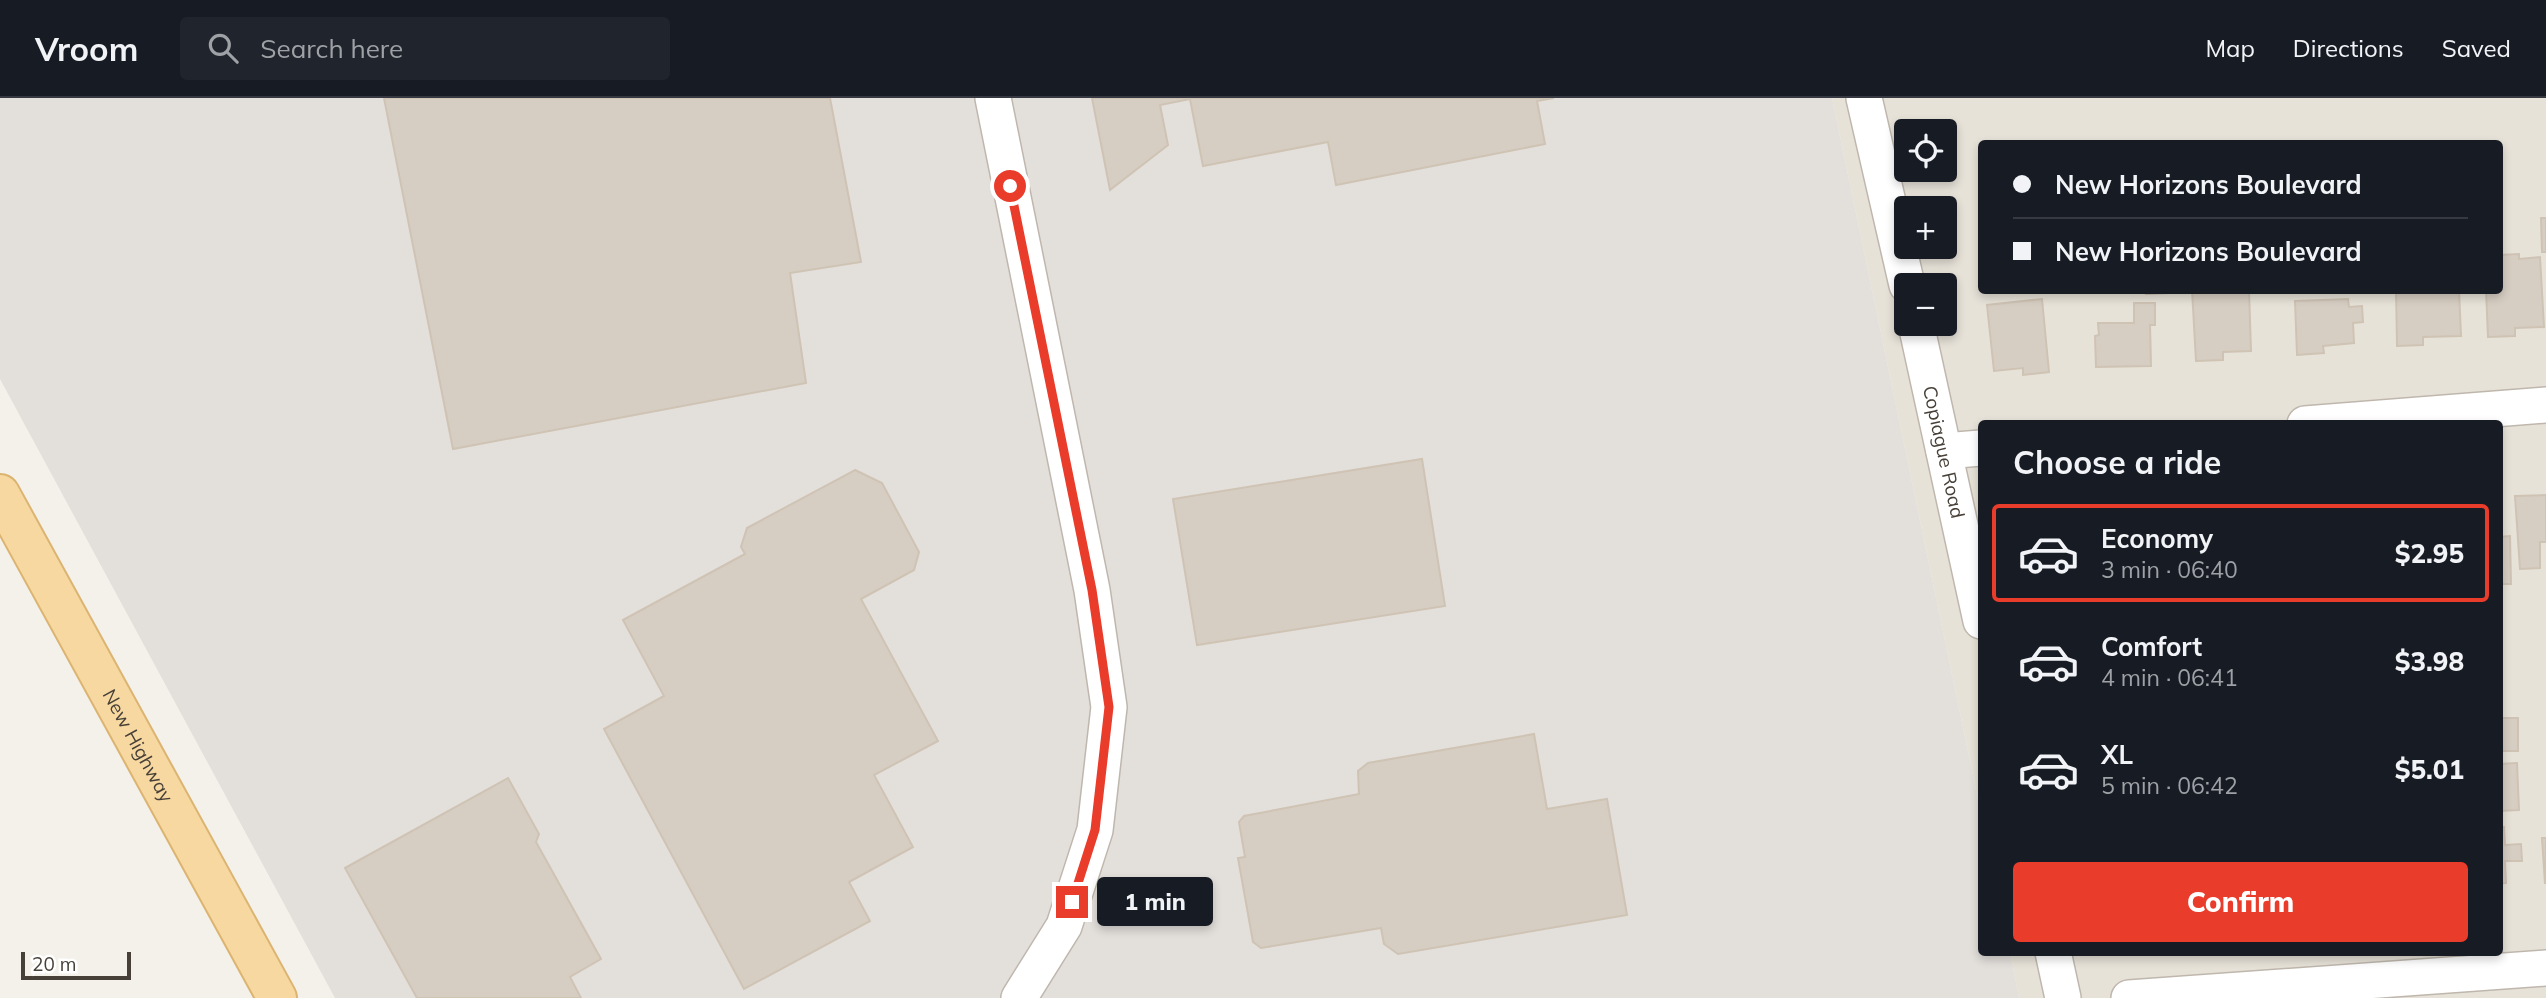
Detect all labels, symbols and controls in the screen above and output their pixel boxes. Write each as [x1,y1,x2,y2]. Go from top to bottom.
search box [180,17,670,80]
text: Vroom [35,28,138,69]
icon: search [204,29,242,67]
text: Search here [260,32,403,65]
text: Map [2205,33,2255,63]
text: Directions [2293,33,2404,63]
text: Saved [2442,33,2511,63]
map controls [1894,119,1957,336]
button: locate [1894,119,1957,182]
text: New Horizons Boulevard [2055,168,2362,201]
route start [994,170,1026,202]
button: + [1894,196,1957,259]
text: New Horizons Boulevard [2055,235,2362,268]
button: − [1894,273,1957,336]
street label: Copiague Road [1918,384,1970,520]
text: Choose a ride [2013,442,2221,482]
icon: car [2017,522,2080,585]
text: Economy [2101,522,2213,555]
text: $2.95 [2395,537,2464,570]
text: 3 min · 06:40 [2101,555,2238,584]
icon: car [2017,630,2080,693]
text: Comfort [2101,630,2202,663]
text: $3.98 [2395,645,2464,678]
text: 4 min · 06:41 [2101,663,2238,692]
street label: New Highway [98,685,179,806]
icon: car [2017,738,2080,801]
text: XL [2101,738,2133,771]
text: $5.01 [2395,753,2464,786]
text: 5 min · 06:42 [2101,771,2238,800]
button: Confirm [2013,862,2468,942]
callout: 1 min [1096,878,1212,926]
route end [1056,886,1088,918]
text: 1 min [1124,887,1186,916]
scale bar [21,949,131,981]
text: 20 m [32,952,76,976]

